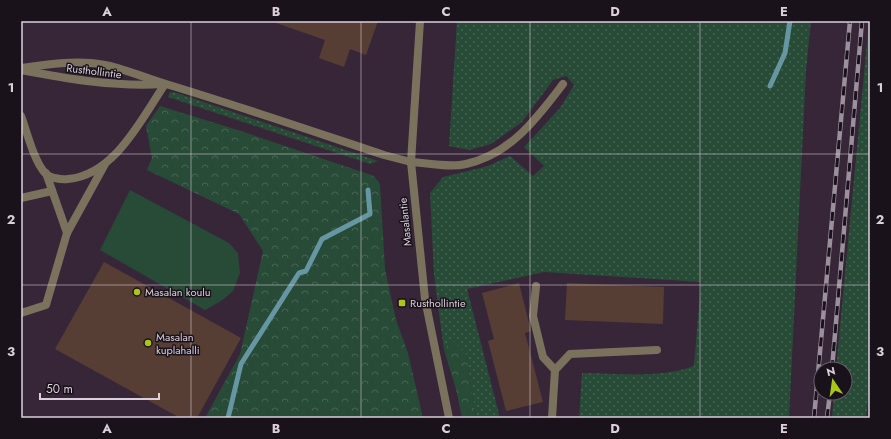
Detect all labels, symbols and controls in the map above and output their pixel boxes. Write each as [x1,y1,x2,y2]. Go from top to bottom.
text: A [101,2,112,21]
text: B [272,2,281,21]
text: C [441,2,451,21]
text: D [610,2,620,21]
text: E [780,2,788,21]
street label: Rusthollintie [65,60,123,82]
text: 1 [8,78,14,97]
text: 1 [877,78,883,97]
street label: Masalantie [394,197,416,247]
text: 2 [7,210,15,229]
text: 2 [876,210,884,229]
place label: Masalan koulu [145,284,211,300]
marker: Masalan koulu [132,287,142,297]
place label: Rusthollintie [410,295,466,311]
marker: Rusthollintie [397,298,407,308]
place label: Masalan kuplahalli [156,329,200,358]
marker: Masalan kuplahalli [143,338,153,348]
text: 3 [7,342,15,361]
text: 3 [876,342,884,361]
north arrow [813,361,853,401]
text: N [825,362,837,380]
scale bar [40,375,159,401]
text: 50 m [46,380,73,398]
text: A [101,419,112,438]
text: B [272,419,281,438]
text: C [441,419,451,438]
text: D [610,419,620,438]
text: E [780,419,788,438]

